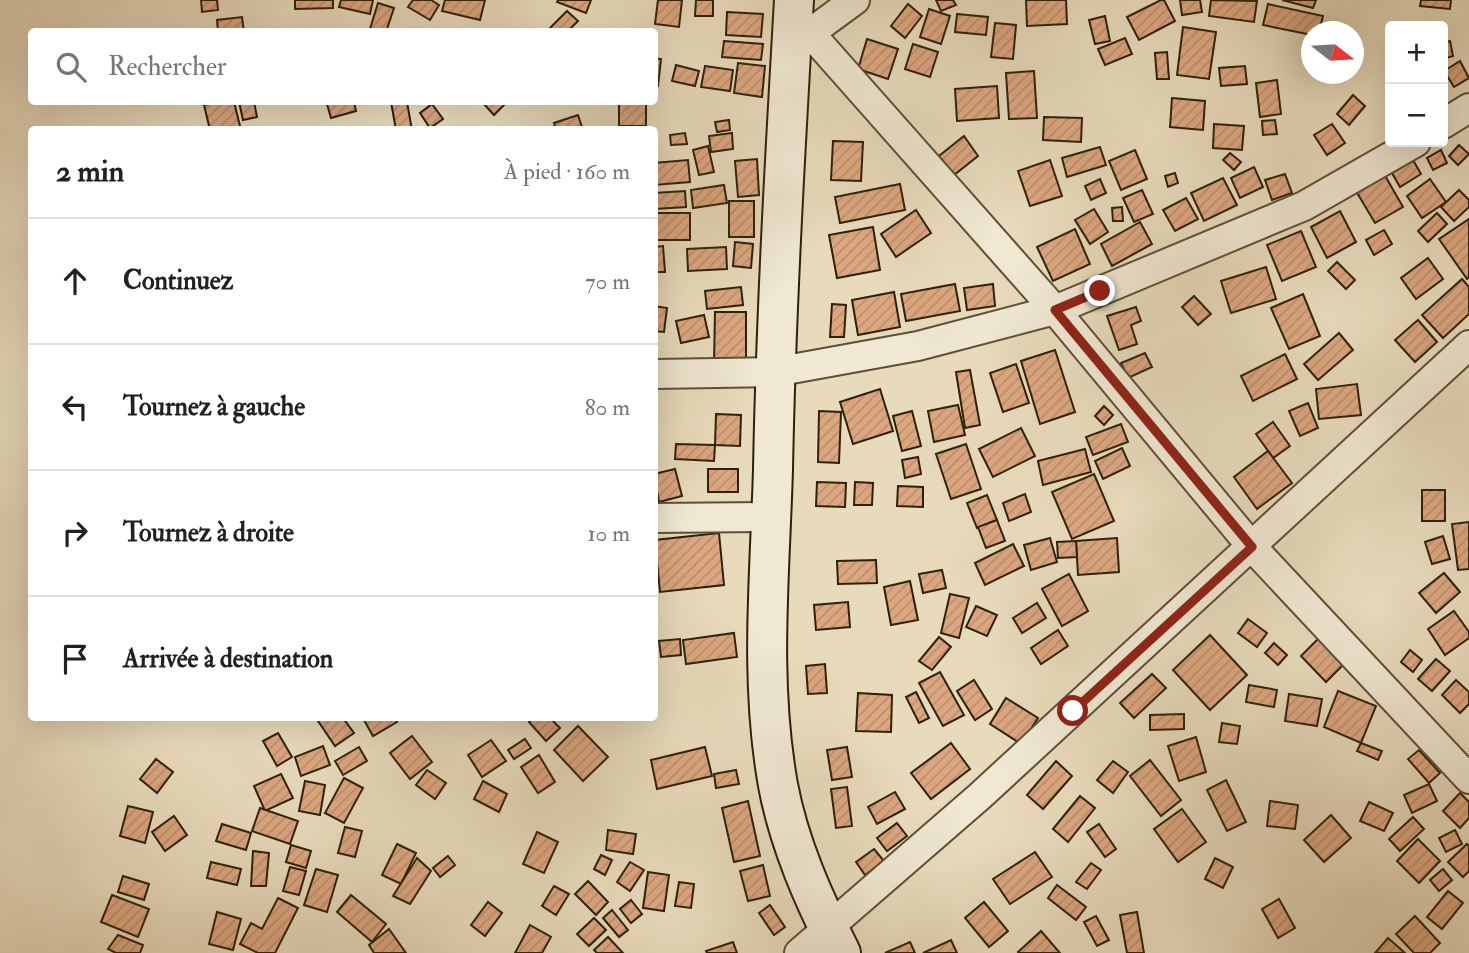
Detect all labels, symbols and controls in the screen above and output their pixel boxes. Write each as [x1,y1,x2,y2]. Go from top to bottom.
north arrow [1301,21,1364,84]
map controls [1385,21,1448,147]
button: + [1385,21,1448,84]
search box [28,28,658,105]
icon: search [52,48,90,86]
text: Rechercher [108,51,227,83]
button: − [1385,84,1448,147]
text: 2 min [56,153,124,190]
text: À pied · 160 m [504,157,630,186]
icon: ahead [56,262,94,300]
text: Continuez [123,265,233,297]
text: 70 m [585,267,630,296]
route end [1084,275,1115,306]
icon: left [56,388,94,426]
text: Tournez à gauche [123,391,305,423]
text: 80 m [585,393,630,422]
icon: right [56,514,94,552]
text: Tournez à droite [123,517,294,549]
text: 10 m [587,519,630,548]
icon: arrive [56,640,94,678]
text: Arrivée à destination [123,643,333,675]
route start [1057,695,1088,726]

